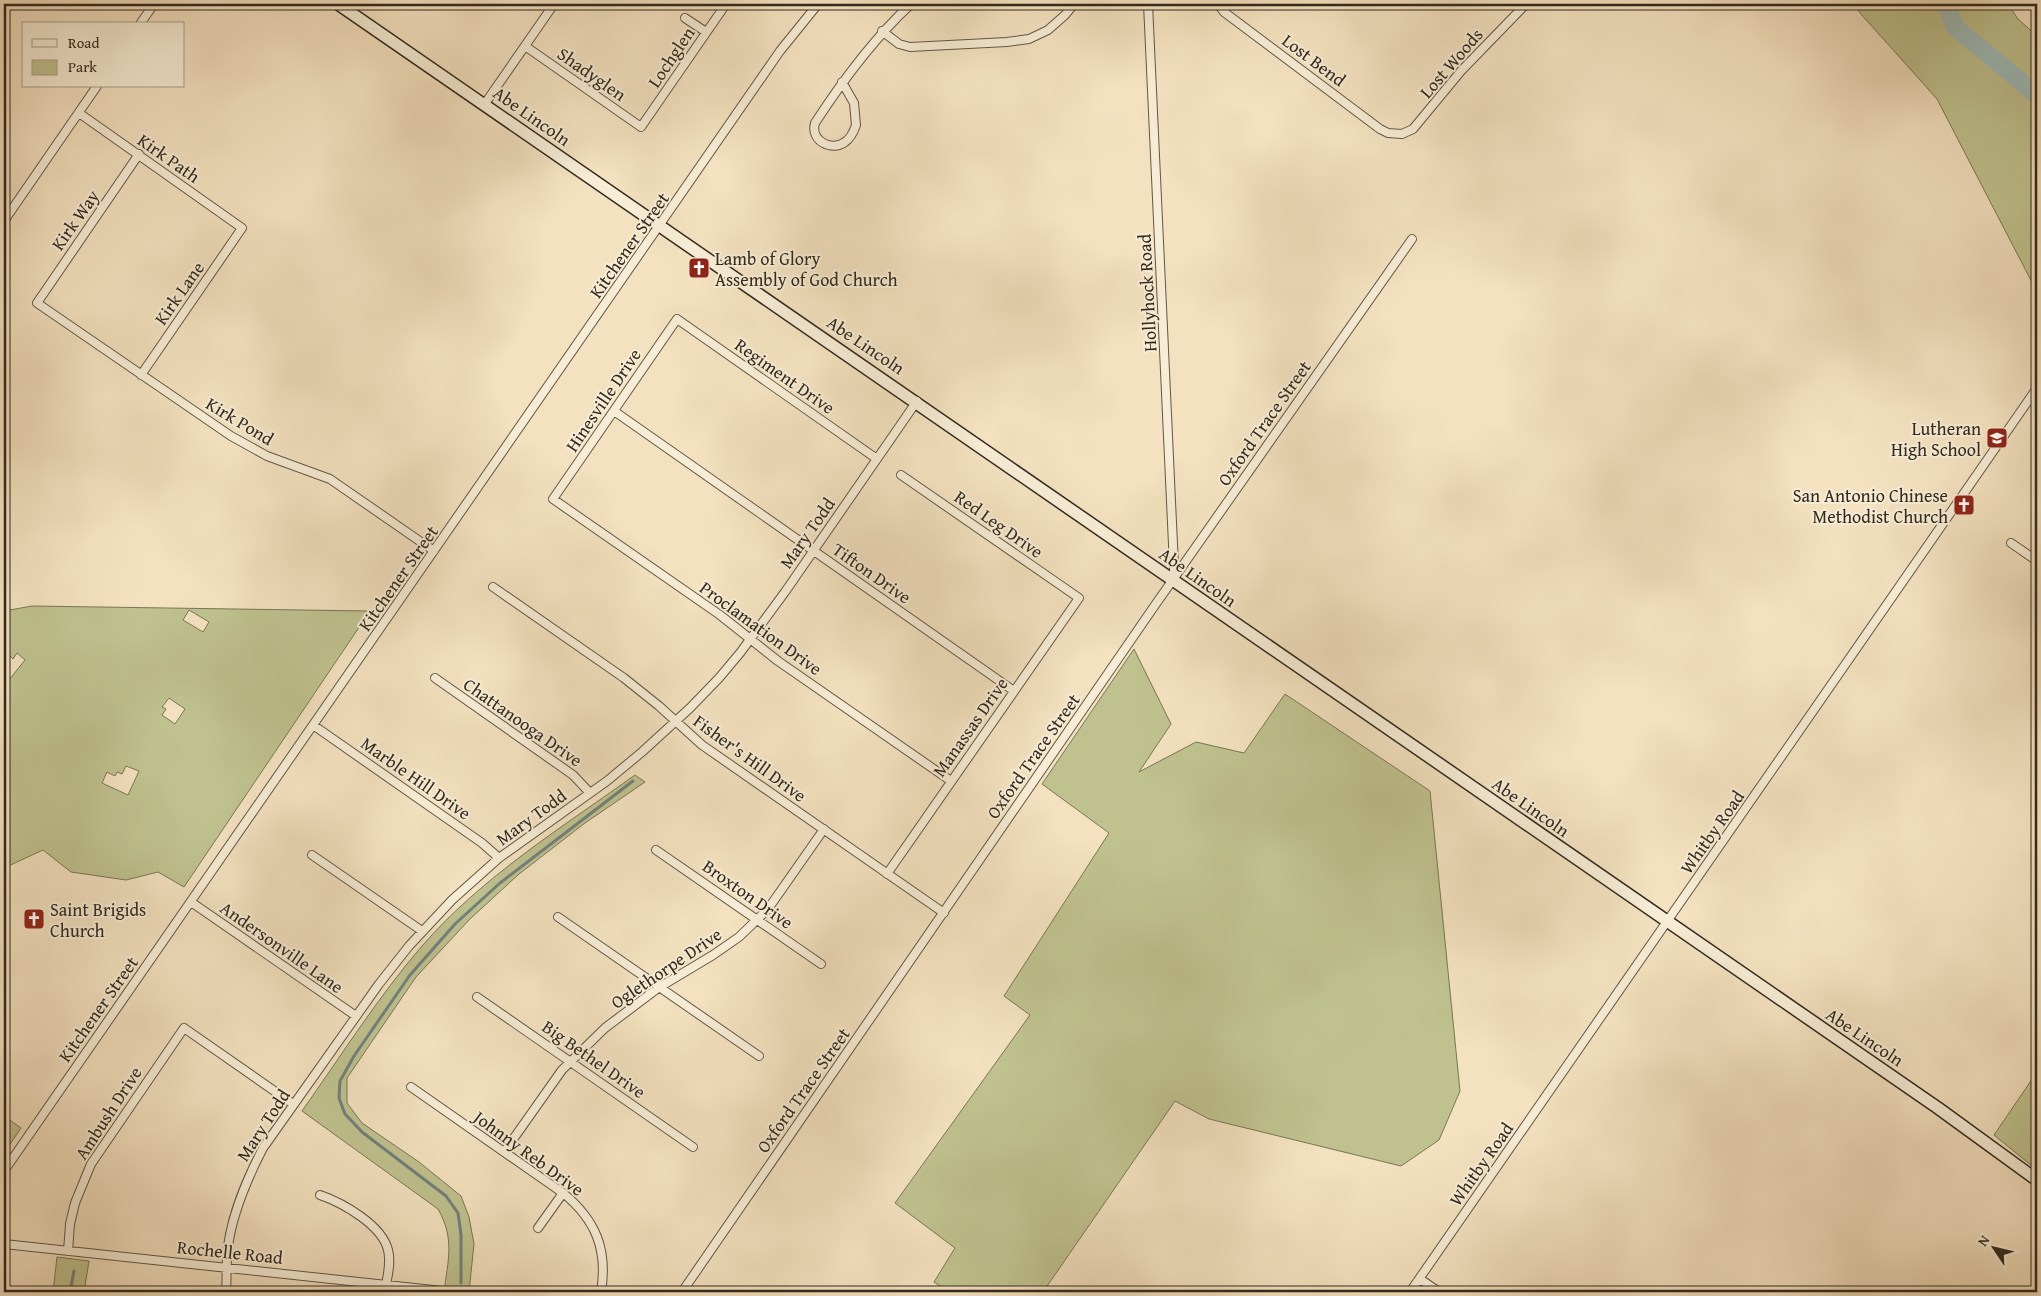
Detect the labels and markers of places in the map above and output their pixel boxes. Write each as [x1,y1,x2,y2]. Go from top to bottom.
place label: Lamb of Glory Assembly of God Church [715,245,898,293]
church icon: Lamb of Glory Assembly of God Church [687,256,711,280]
place label: Lutheran High School [1891,415,1981,463]
school or university icon: Lutheran High School [1985,426,2009,450]
place label: San Antonio Chinese Methodist Church [1793,482,1948,530]
church icon: San Antonio Chinese Methodist Church [1952,493,1976,517]
place label: Saint Brigids Church [50,896,146,944]
church icon: Saint Brigids Church [22,907,46,931]

